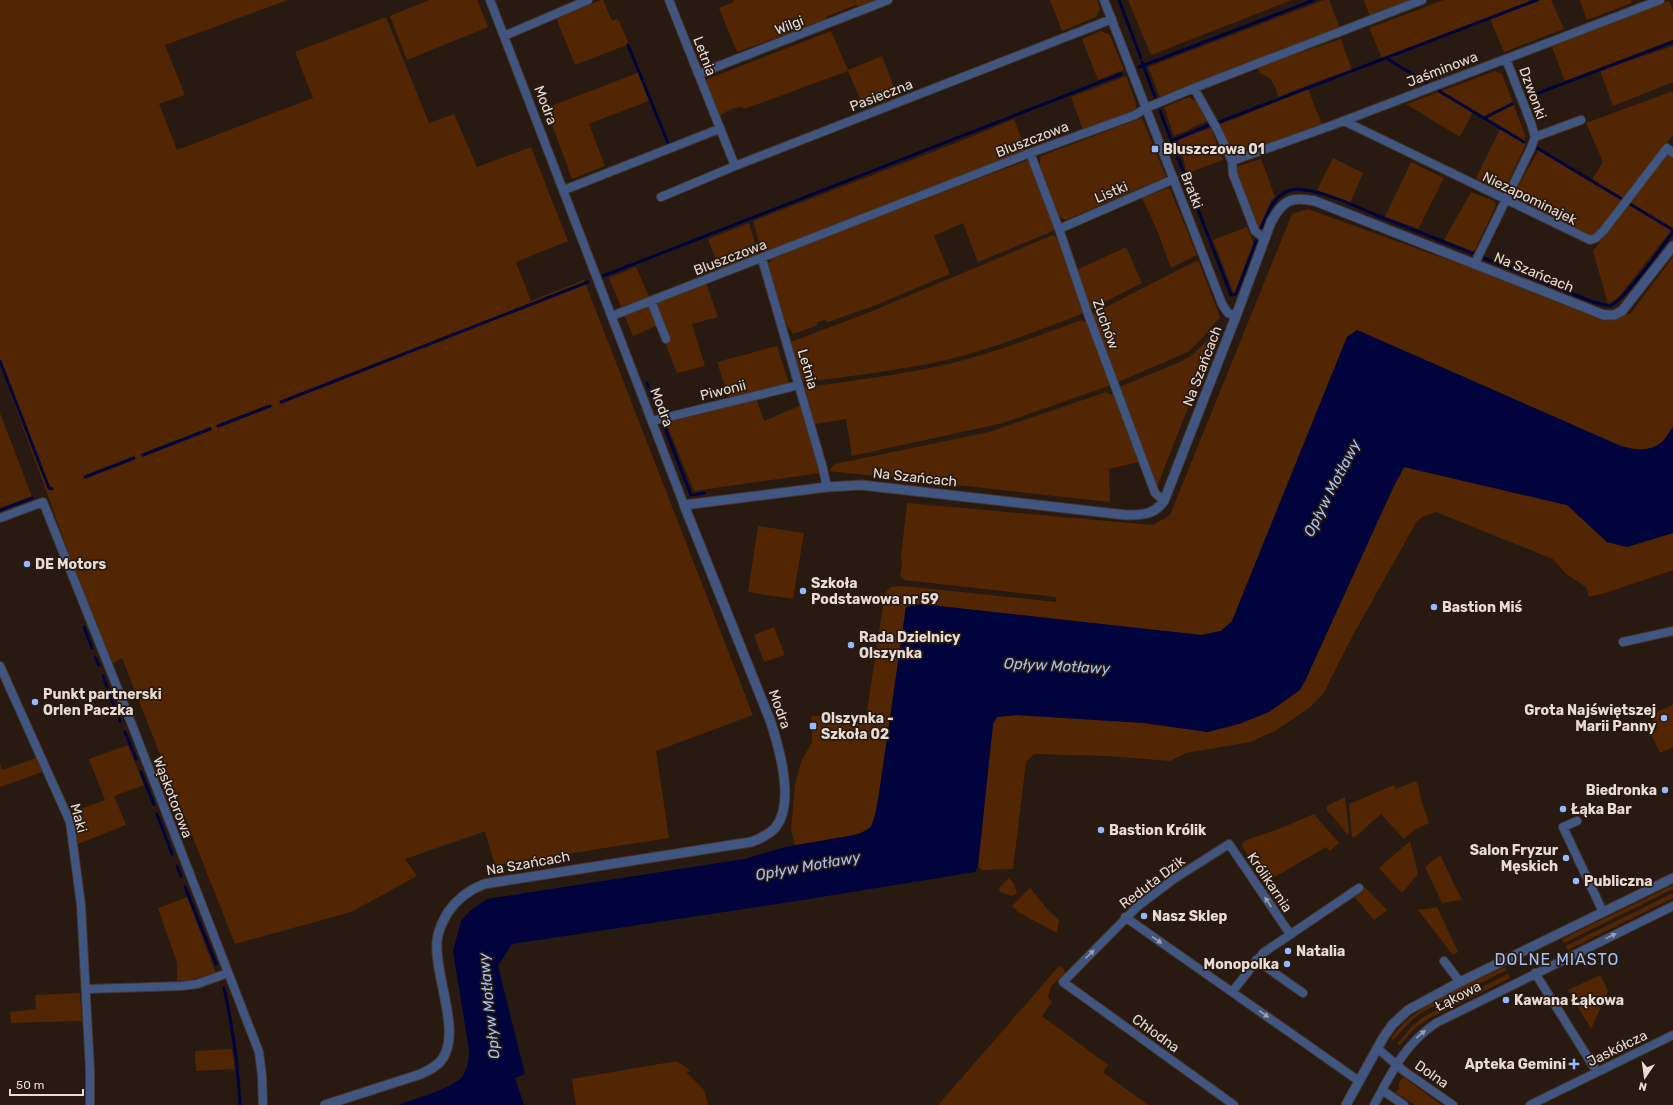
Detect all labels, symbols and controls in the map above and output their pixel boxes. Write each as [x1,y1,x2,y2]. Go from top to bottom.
street label: Wilgi [772,12,806,39]
street label: Letnia [689,34,720,78]
street label: Jaśminowa [1404,48,1480,91]
street label: Dzwonki [1515,64,1550,122]
street label: Pasieczna [847,76,915,115]
street label: Modra [530,83,561,127]
street label: Bluszczowa [993,118,1071,161]
place label: Bluszczowa 01 [1163,141,1265,158]
marker: Bluszczowa 01 [1150,144,1160,154]
street label: Niezapominajek [1480,168,1580,229]
street label: Bratki [1177,169,1206,211]
street label: Listki [1092,178,1130,207]
street label: Bluszczowa [691,236,769,279]
street label: Na Szańcach [1491,249,1576,296]
street label: Zuchów [1089,297,1122,351]
street label: Na Szańcach [1179,324,1226,409]
street label: Letnia [794,347,821,391]
street label: Piwonii [698,377,748,404]
street label: Modra [646,385,677,429]
water label: Opływ Motławy [1300,436,1364,540]
street label: Na Szańcach [872,465,958,490]
place label: DE Motors [35,556,107,573]
marker: DE Motors [22,559,32,569]
place label: Szkoła Podstawowa nr 59 [811,575,939,608]
marker: Szkoła Podstawowa nr 59 [798,586,808,596]
place label: Bastion Miś [1442,599,1522,616]
marker: Bastion Miś [1429,602,1439,612]
place label: Rada Dzielnicy Olszynka [859,629,961,662]
marker: Rada Dzielnicy Olszynka [846,640,856,650]
water label: Opływ Motławy [1003,654,1111,678]
place label: Punkt partnerski Orlen Paczka [43,686,162,719]
street label: Modra [765,687,794,731]
marker: Punkt partnerski Orlen Paczka [30,697,40,707]
place label: Grota Najświętszej Marii Panny [1524,702,1657,735]
place label: Olszynka - Szkoła 02 [821,710,894,743]
marker: Grota Najświętszej Marii Panny [1659,713,1669,723]
marker: Olszynka - Szkoła 02 [808,721,818,731]
street label: Wąskotorowa [149,754,196,840]
place label: Biedronka [1586,782,1657,799]
marker: Biedronka [1660,785,1670,795]
place label: Łąka Bar [1571,801,1632,818]
street label: Maki [66,802,91,835]
marker: Łąka Bar [1558,804,1568,814]
place label: Bastion Królik [1109,822,1207,839]
marker: Bastion Królik [1096,825,1106,835]
place label: Salon Fryzur Męskich [1470,842,1559,875]
street label: Na Szańcach [485,848,571,879]
water label: Opływ Motławy [754,848,863,884]
street label: Królikarnia [1243,849,1296,915]
street label: Reduta Dzik [1116,852,1189,913]
marker: Salon Fryzur Męskich [1561,853,1571,863]
place label: Publiczna [1584,873,1653,890]
marker: Publiczna [1571,876,1581,886]
one-way arrow [1264,897,1272,907]
place label: Nasz Sklep [1152,908,1228,925]
marker: Nasz Sklep [1139,911,1149,921]
one-way arrow [1605,933,1616,939]
one-way arrow [1152,936,1162,944]
place label: Natalia [1296,943,1345,960]
marker: Natalia [1283,946,1293,956]
one-way arrow [1085,949,1095,959]
district label: DOLNE MIASTO [1495,950,1619,969]
water label: Opływ Motławy [474,951,504,1060]
place label: Monopolka [1204,956,1279,973]
marker: Monopolka [1282,959,1292,969]
street label: Łąkowa [1432,978,1484,1015]
place label: Kawana Łąkowa [1514,992,1624,1009]
marker: Kawana Łąkowa [1501,995,1511,1005]
one-way arrow [1259,1010,1269,1018]
street label: Chłodna [1129,1011,1183,1056]
street label: Jaskółcza [1584,1027,1650,1070]
one-way arrow [1416,1029,1426,1038]
place label: Apteka Gemini [1465,1056,1566,1073]
street label: Dolna [1412,1057,1452,1092]
north arrow [1625,1057,1665,1097]
marker: Apteka Gemini [1569,1059,1579,1069]
scale bar [10,1071,83,1097]
text: 50 m [16,1078,44,1092]
text: N [1637,1079,1648,1093]

